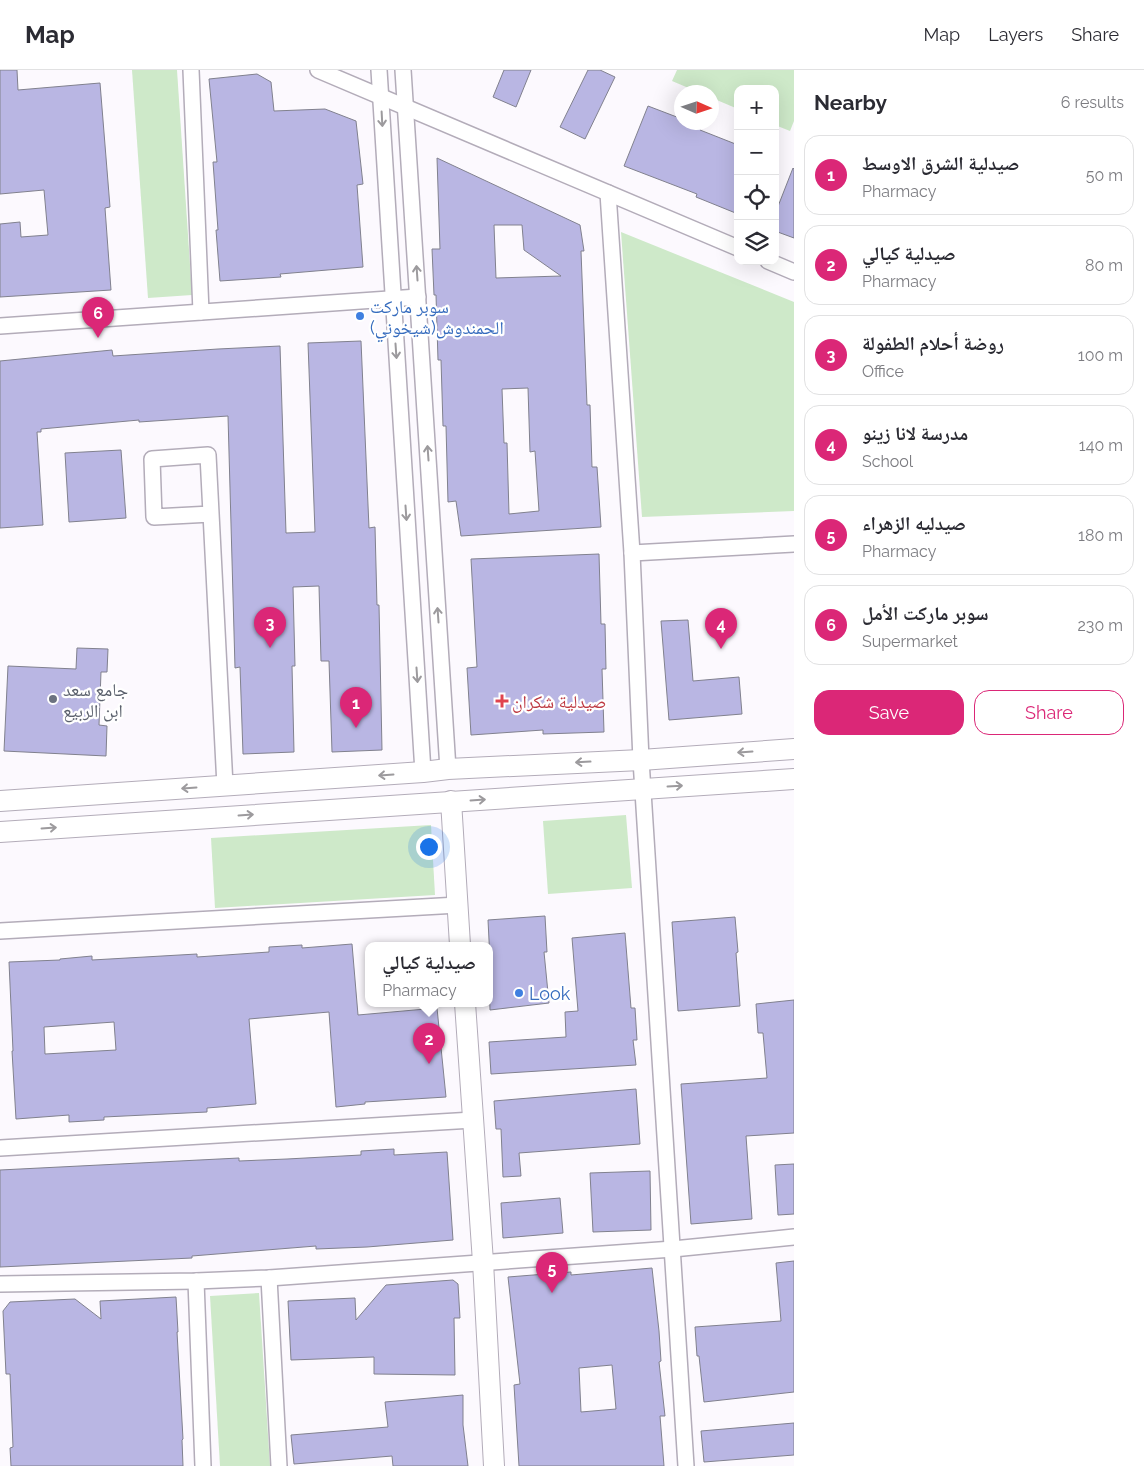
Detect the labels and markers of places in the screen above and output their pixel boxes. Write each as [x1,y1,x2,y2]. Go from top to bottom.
place label: سوبر ماركت الحمندوش(شيخوني) [370,296,504,342]
pin: 6 [82,297,114,338]
marker: سوبر ماركت الحمندوش(شيخوني) [354,310,366,322]
pin: 3 [254,607,286,648]
pin: 4 [705,608,737,649]
place label: جامع سعد ابن الربيع [63,679,128,723]
pin: 1 [340,687,372,728]
place label: صيدلية شكران [512,691,606,713]
marker: جامع سعد ابن الربيع [47,693,59,705]
marker: صيدلية شكران [496,695,508,707]
place label: Look [529,983,571,1004]
marker: Look [513,987,525,999]
pin: 2 [413,1023,445,1064]
pin: 5 [536,1252,568,1293]

